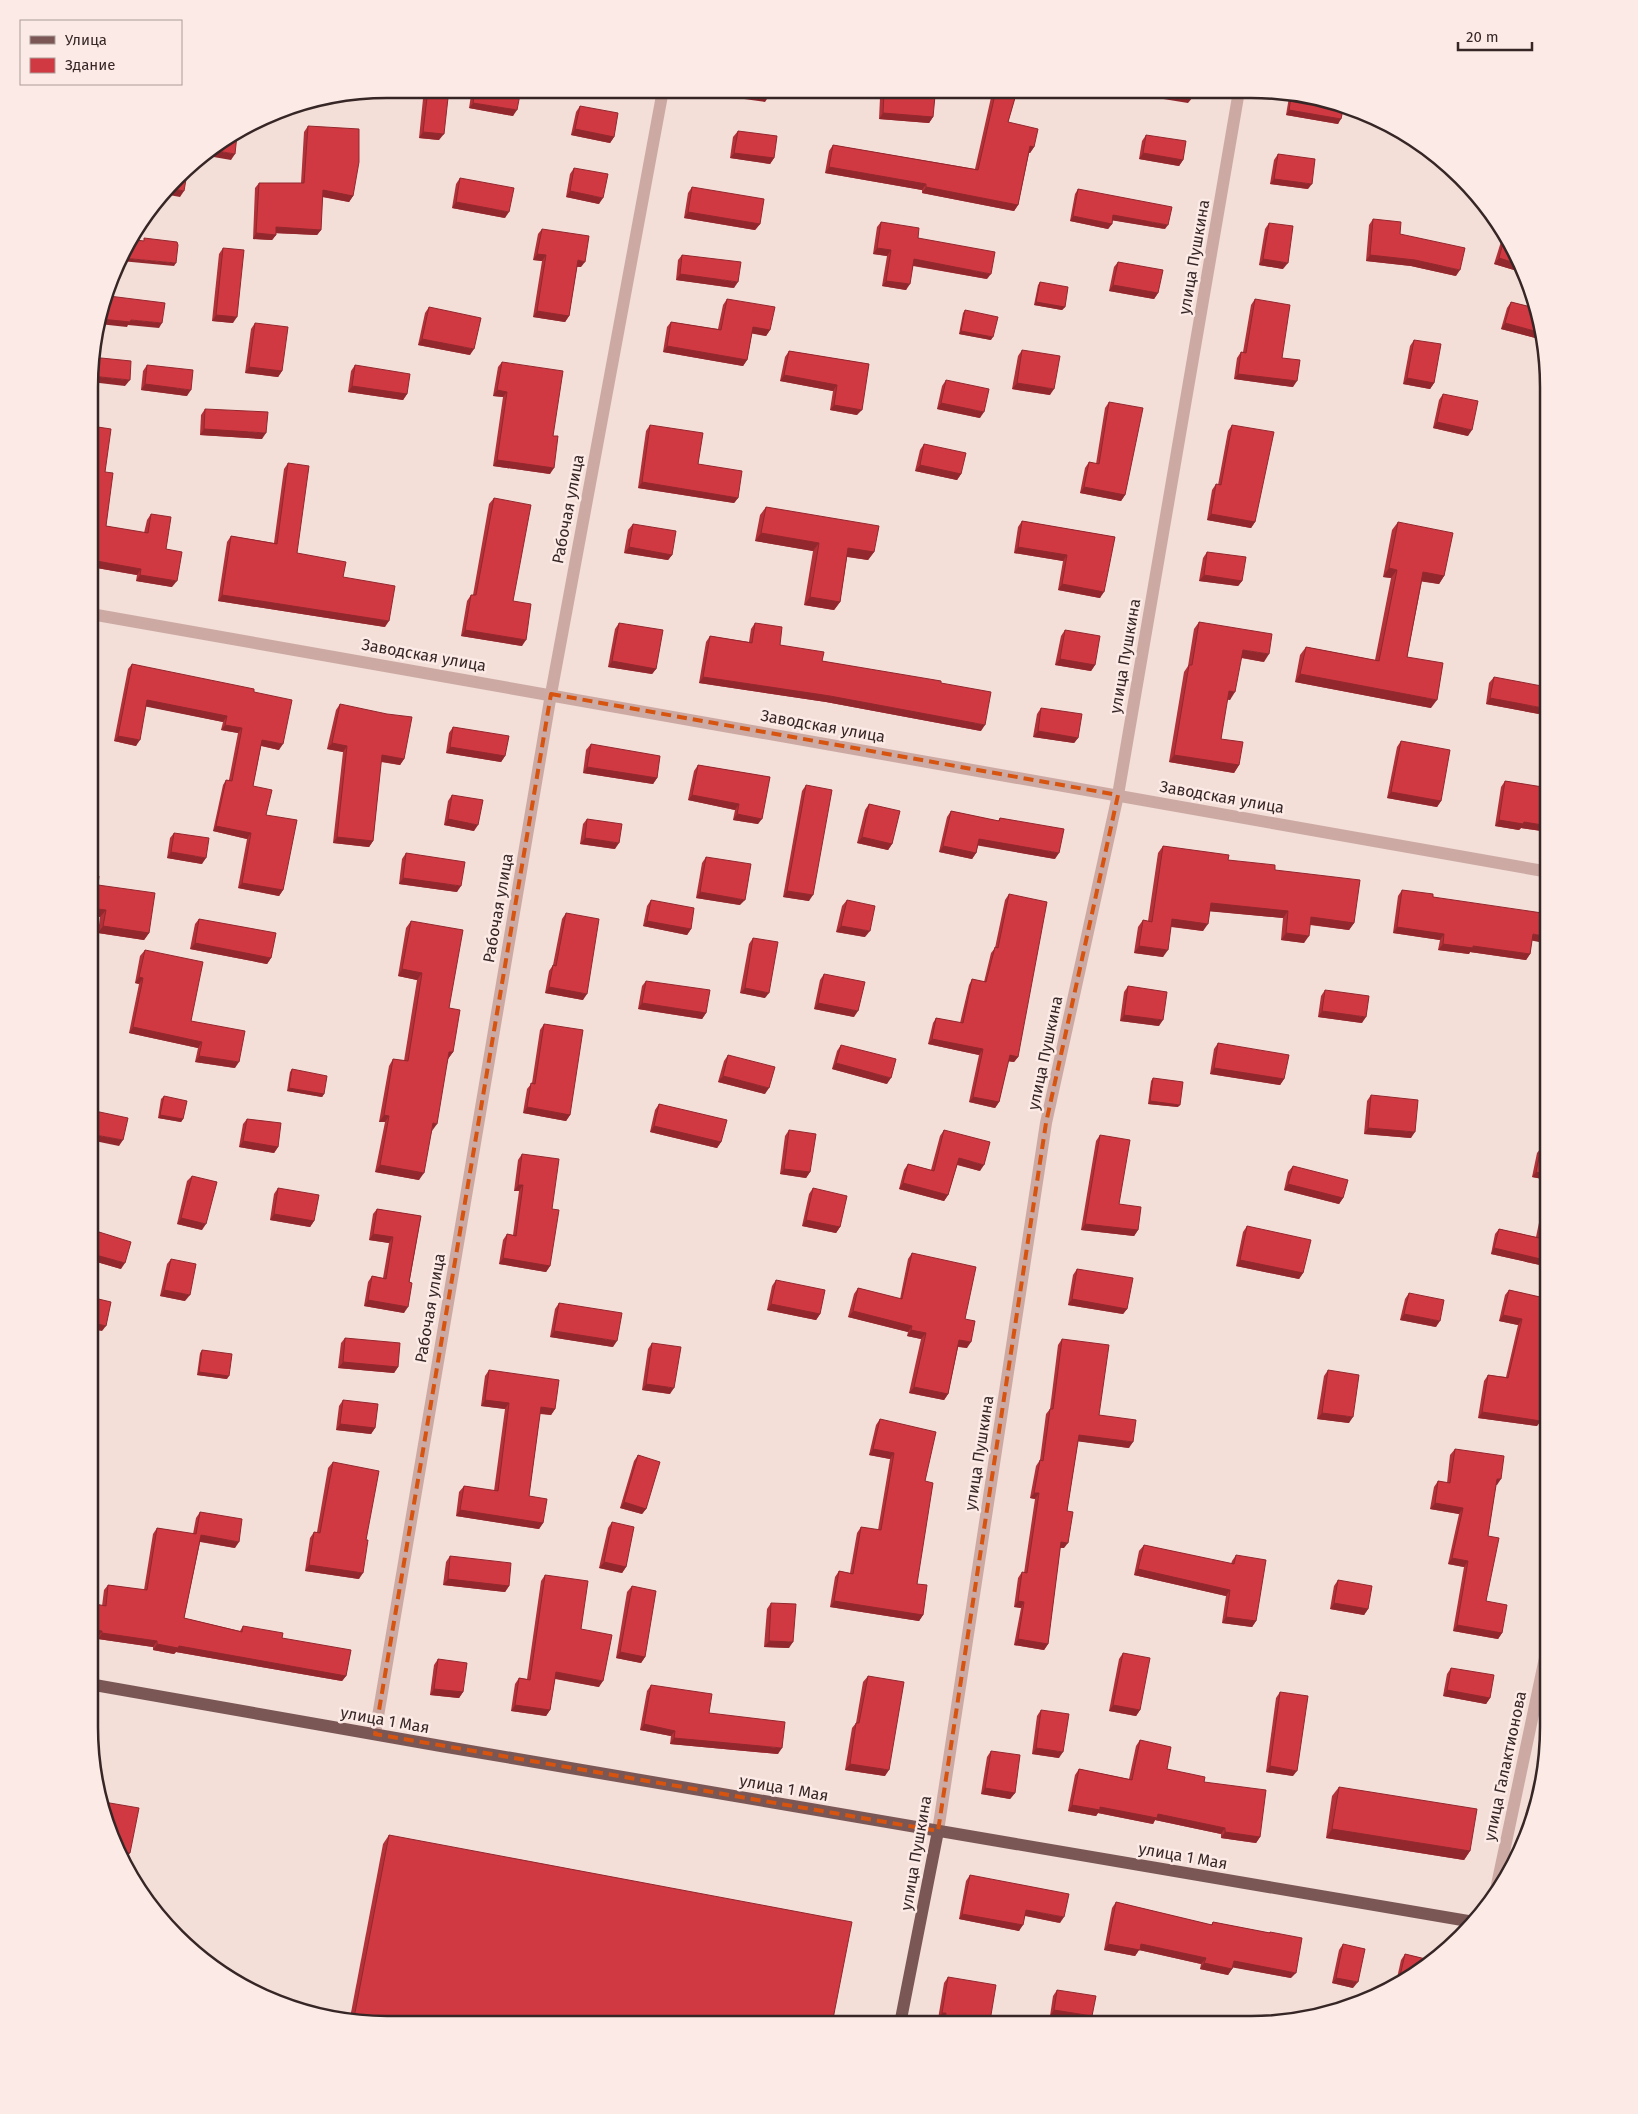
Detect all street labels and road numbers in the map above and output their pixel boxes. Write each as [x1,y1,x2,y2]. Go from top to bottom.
street label: улица Пушкина [1175,198,1213,316]
street label: Рабочая улица [548,453,588,565]
street label: улица Пушкина [1106,597,1144,715]
street label: Заводская улица [360,635,488,675]
street label: Заводская улица [759,706,887,746]
street label: Заводская улица [1158,777,1286,817]
street label: Рабочая улица [479,852,517,964]
street label: улица Пушкина [1024,994,1066,1112]
street label: Рабочая улица [411,1252,449,1364]
street label: улица Пушкина [961,1394,997,1512]
street label: улица Галактионова [1480,1689,1530,1843]
street label: улица 1 Мая [339,1703,431,1737]
street label: улица 1 Мая [738,1771,830,1805]
street label: улица Пушкина [897,1794,935,1912]
street label: улица 1 Мая [1137,1839,1229,1873]

